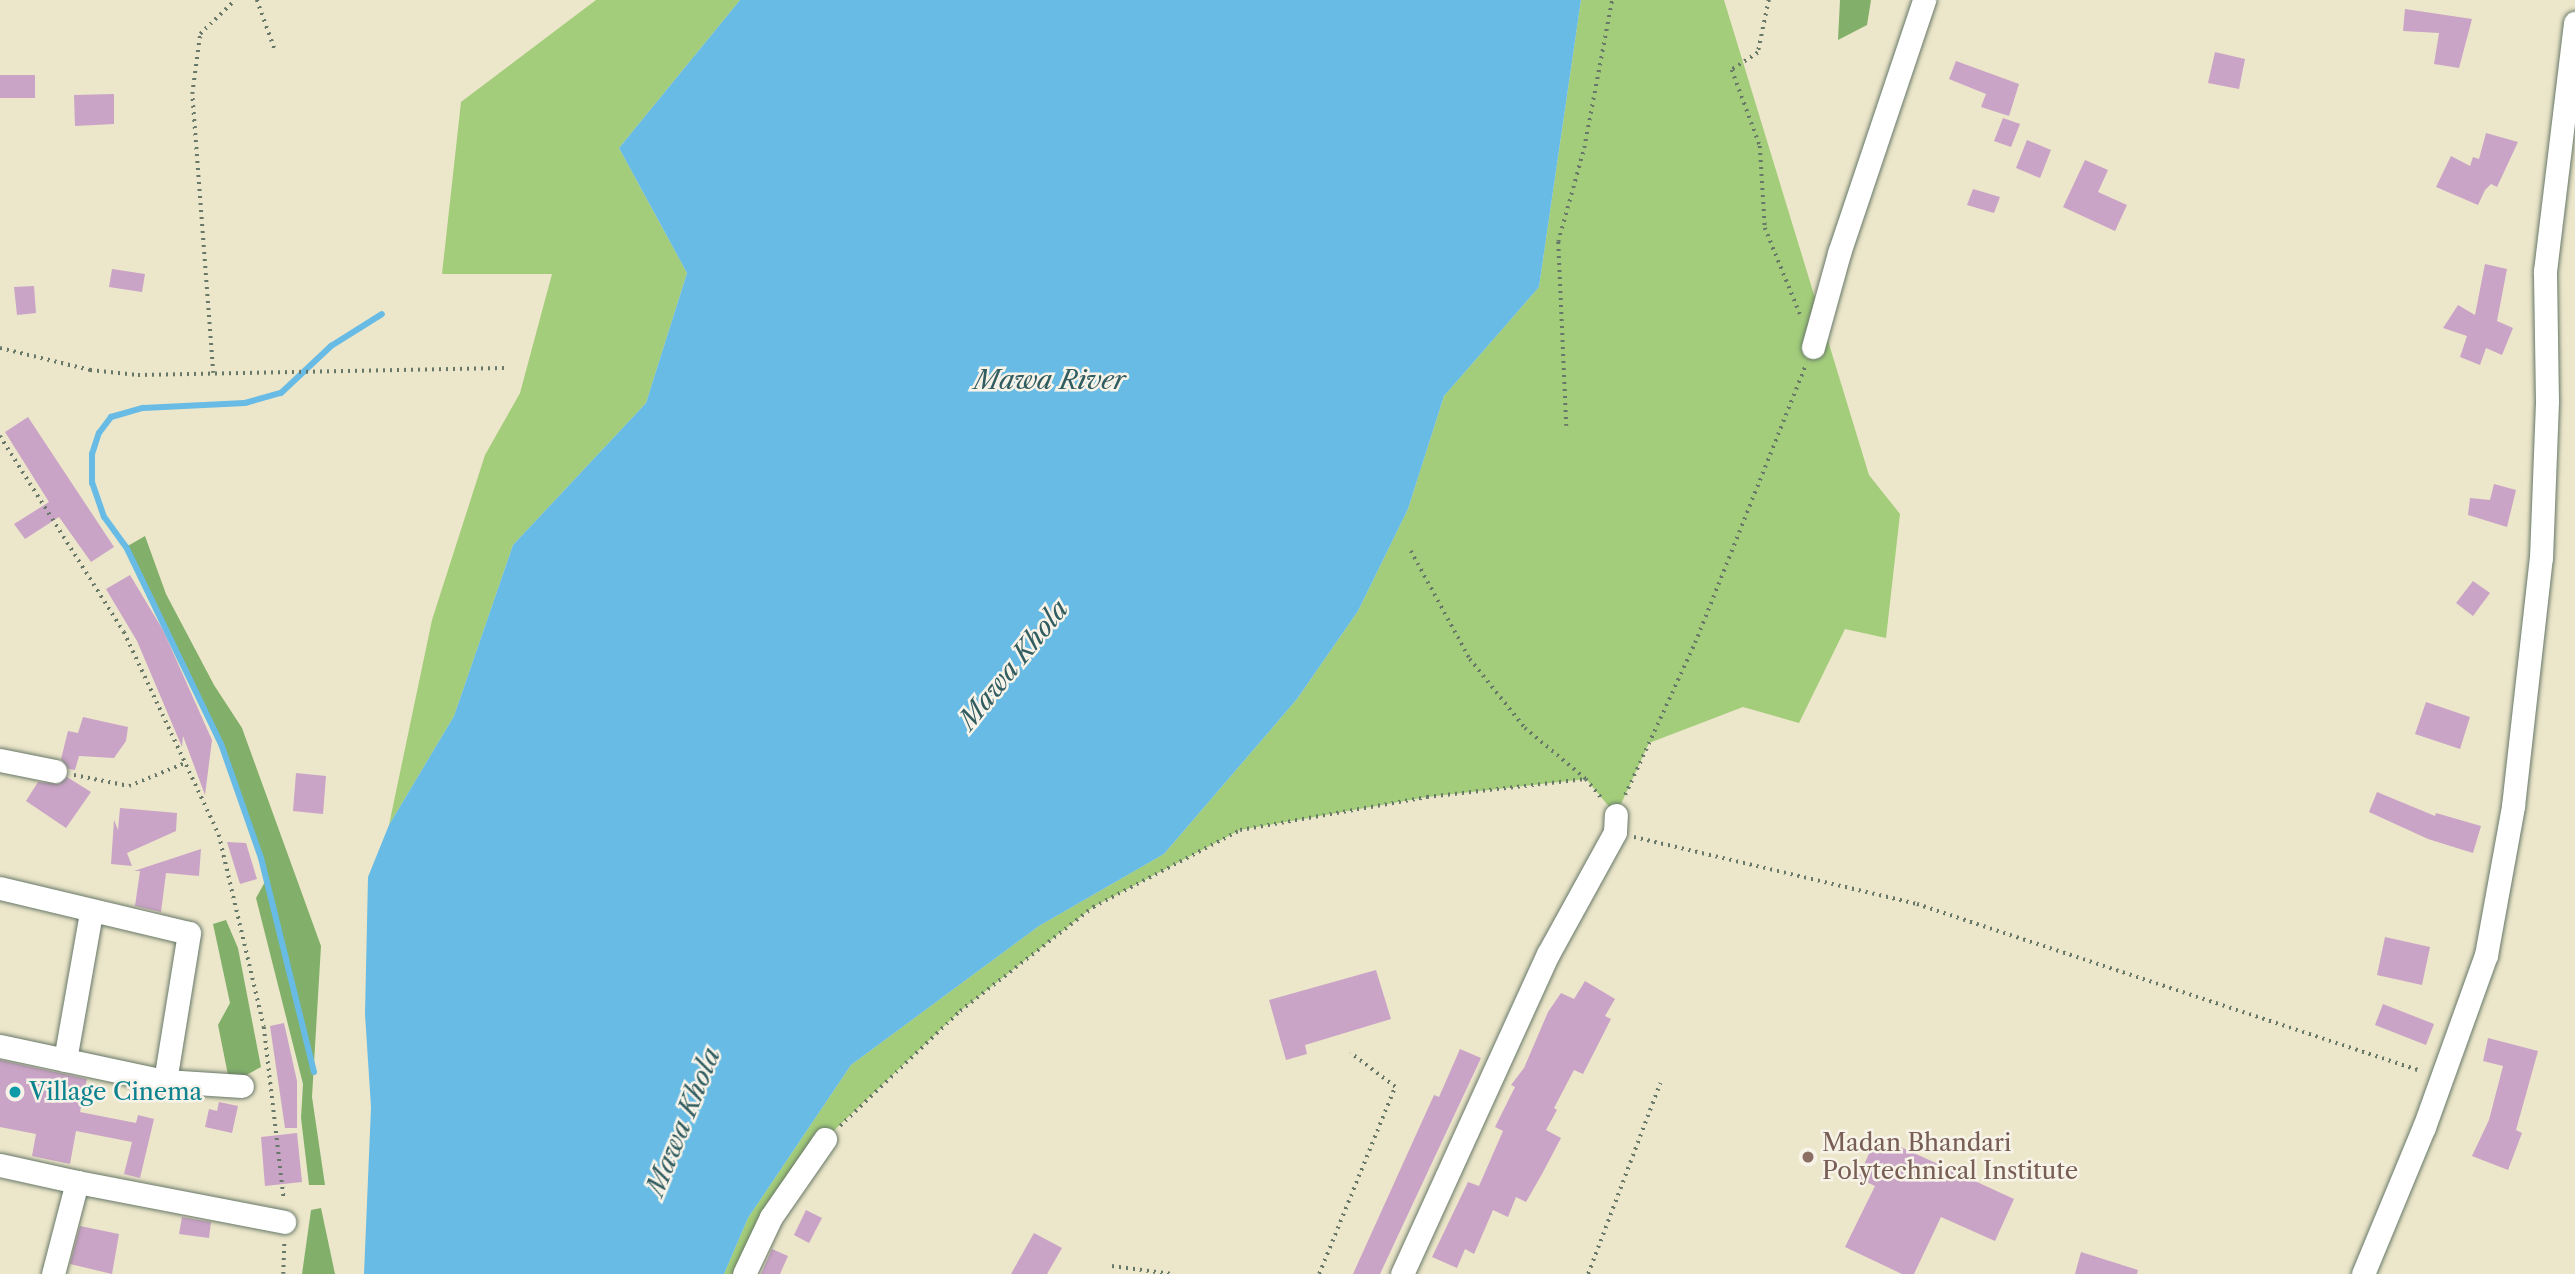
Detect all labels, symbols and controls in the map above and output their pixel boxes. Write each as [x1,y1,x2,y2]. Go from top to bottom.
water label: Mawa River [974,365,1126,397]
water label: Mawa Khola [953,594,1075,736]
water label: Mawa Khola [640,1044,728,1200]
place label: Village Cinema [29,1078,202,1106]
marker: Village Cinema [7,1084,23,1100]
place label: Madan Bhandari Polytechnical Institute [1822,1129,2078,1185]
marker: Madan Bhandari Polytechnical Institute [1800,1149,1816,1165]

